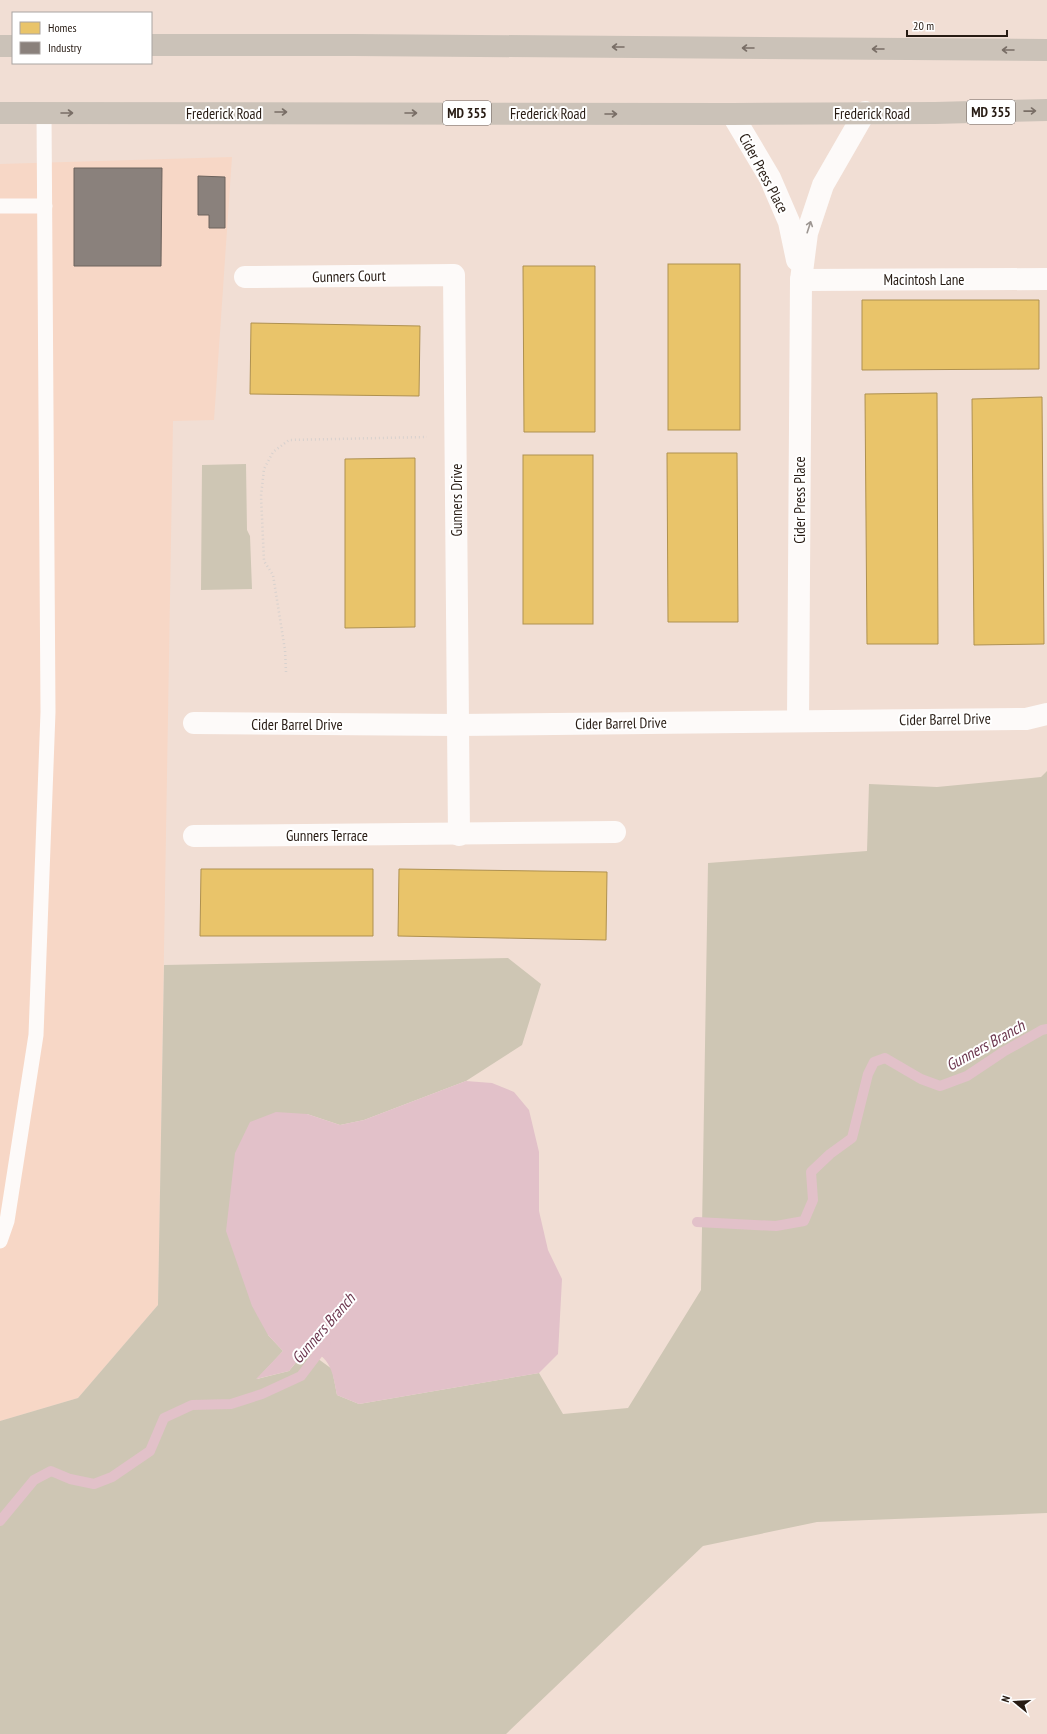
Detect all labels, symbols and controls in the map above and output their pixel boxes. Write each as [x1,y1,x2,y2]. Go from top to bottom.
legend [12,12,152,64]
scale bar [907,12,1007,38]
text: 20 m [913,18,934,33]
text: Homes [48,20,76,35]
text: Industry [48,40,82,55]
one-way arrow [612,43,625,51]
one-way arrow [742,44,755,52]
one-way arrow [872,45,885,53]
one-way arrow [1002,46,1015,54]
road number: MD 355 [967,100,1015,124]
road number: MD 355 [443,101,491,125]
street label: Frederick Road [186,104,262,123]
street label: Frederick Road [510,104,586,123]
street label: Frederick Road [834,104,910,123]
one-way arrow [1023,107,1036,115]
one-way arrow [274,108,287,116]
one-way arrow [60,109,73,117]
one-way arrow [404,109,417,116]
one-way arrow [604,110,617,118]
street label: Cider Press Place [735,130,793,216]
one-way arrow [805,222,813,234]
street label: Gunners Court [312,266,386,286]
street label: Macintosh Lane [884,270,964,289]
street label: Cider Press Place [790,456,809,544]
street label: Gunners Drive [447,464,466,536]
street label: Cider Barrel Drive [899,709,991,729]
street label: Cider Barrel Drive [575,713,667,733]
street label: Cider Barrel Drive [251,715,343,734]
street label: Gunners Terrace [286,826,368,845]
water label: Gunners Branch [942,1015,1029,1075]
water label: Gunners Branch [287,1288,360,1367]
north arrow [995,1682,1035,1722]
text: N [998,1694,1013,1704]

